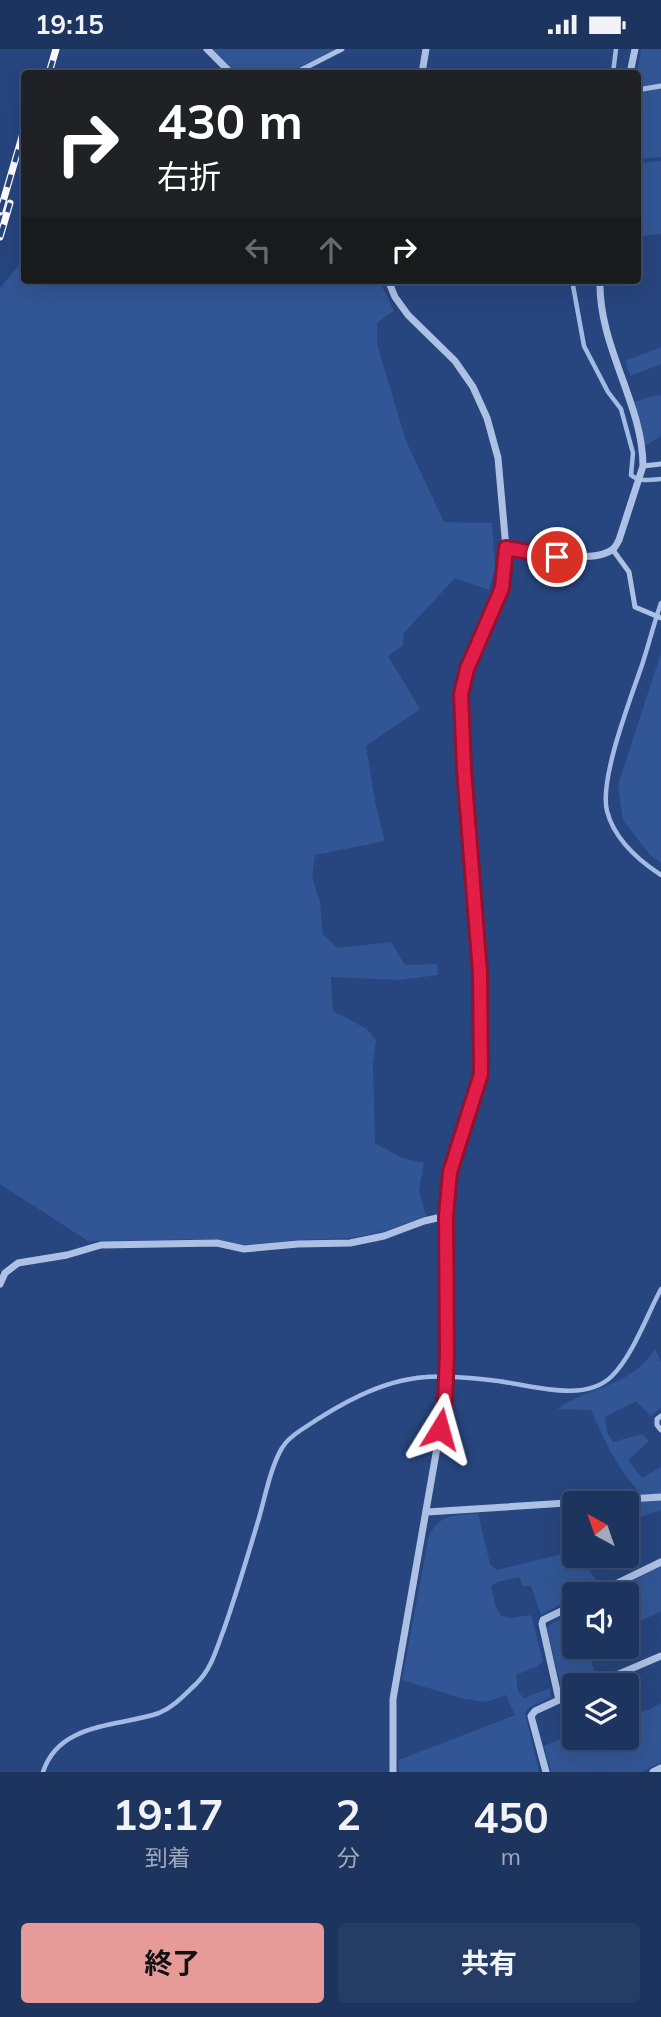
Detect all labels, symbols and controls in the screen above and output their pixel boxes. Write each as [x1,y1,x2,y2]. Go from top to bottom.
text: 19:15 [35,8,104,41]
text: 430 m [157,90,303,151]
icon: right [42,98,133,189]
text: 右折 [157,156,221,196]
icon: left [239,231,277,269]
icon: ahead [312,231,350,269]
icon: right [385,231,423,269]
pin [527,527,587,587]
icon: arrive [538,538,576,576]
position arrow [403,1392,477,1466]
north arrow [562,1491,639,1568]
map controls [562,1491,639,1750]
button: sound [562,1582,639,1659]
button: layers [562,1673,639,1750]
text: 19:17 [112,1788,223,1841]
text: 2 [336,1788,361,1841]
text: 450 [473,1791,549,1844]
text: m [501,1842,521,1871]
text: 到着 [145,1843,191,1872]
text: 分 [337,1843,360,1872]
button: 終了 [21,1923,324,2003]
button: 共有 [338,1923,640,2003]

